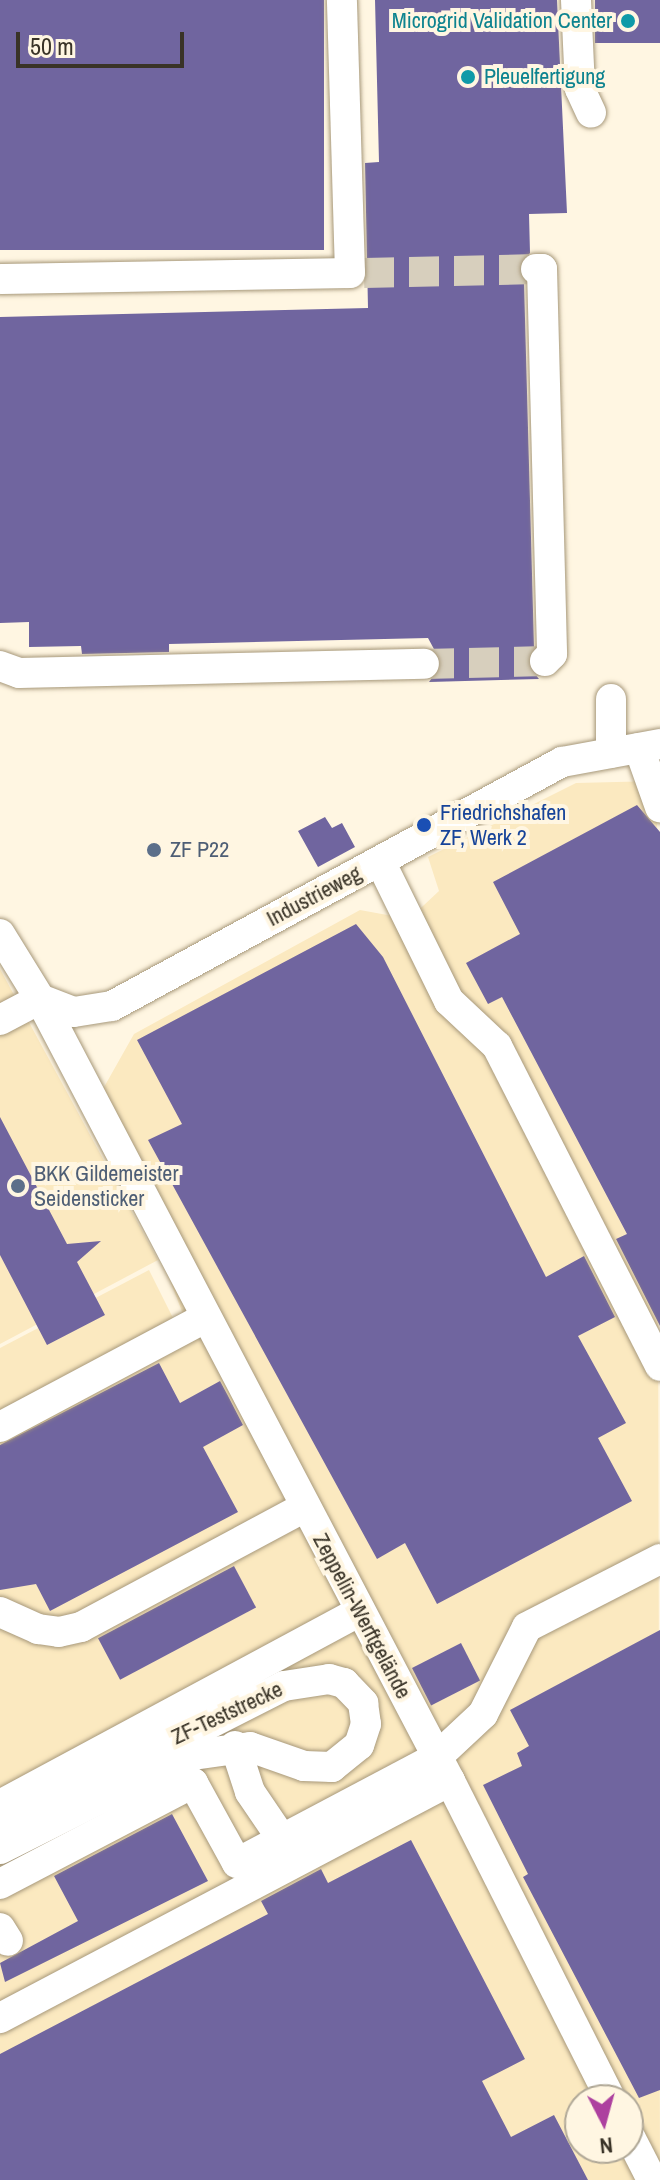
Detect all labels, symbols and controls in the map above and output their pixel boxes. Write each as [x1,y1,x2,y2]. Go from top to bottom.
place label: Microgrid Validation Center [392,8,612,34]
marker: Microgrid Validation Center [619,12,637,30]
scale bar [20,16,188,66]
text: 50 m [30,30,74,62]
place label: Pleuelfertigung [484,64,605,90]
marker: Pleuelfertigung [459,68,477,86]
place label: Friedrichshafen ZF, Werk 2 [440,799,566,850]
marker: Friedrichshafen ZF, Werk 2 [415,816,433,834]
place label: ZF P22 [170,837,229,863]
marker: ZF P22 [145,841,163,859]
street label: Industrieweg [262,860,366,932]
place label: BKK Gildemeister Seidensticker [34,1160,178,1212]
marker: BKK Gildemeister Seidensticker [9,1177,27,1195]
street label: Zeppelin-Werftgelände [307,1529,417,1703]
street label: ZF-Teststrecke [167,1676,287,1750]
north arrow [564,2084,644,2164]
text: N [598,2130,614,2161]

